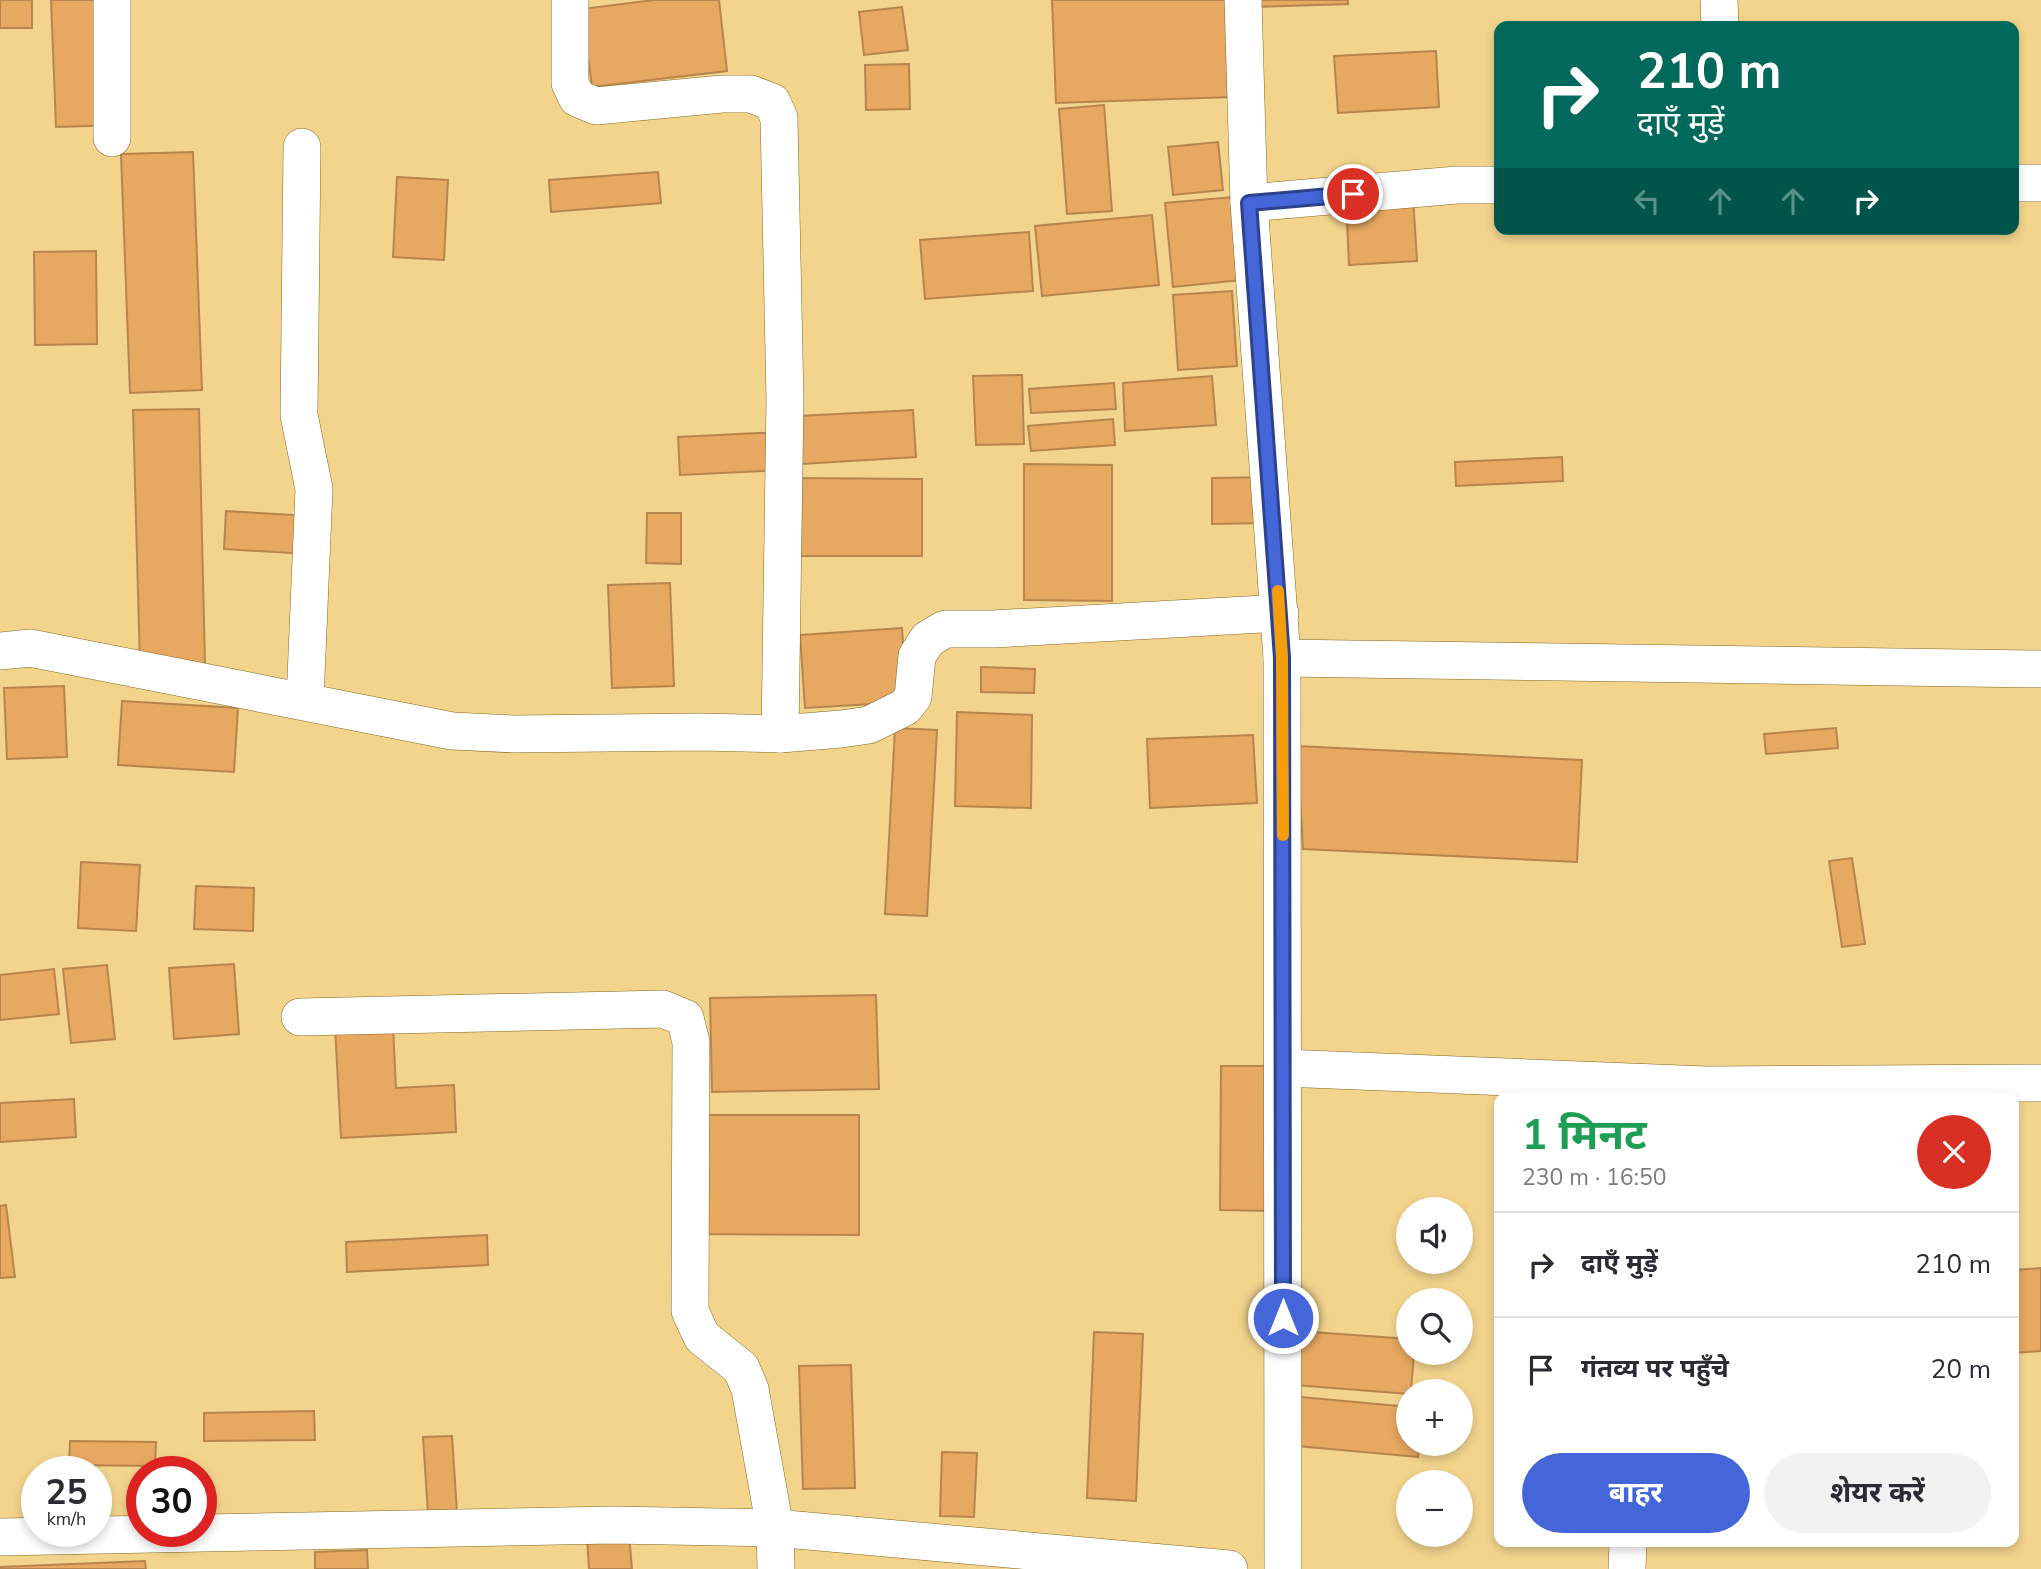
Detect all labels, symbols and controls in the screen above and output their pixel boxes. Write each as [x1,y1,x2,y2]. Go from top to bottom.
text: 210 m [1637,38,1781,105]
icon: right [1522,49,1613,140]
text: दाएँ मुड़ें [1637,102,1724,145]
pin [1323,164,1383,224]
icon: arrive [1334,175,1372,213]
icon: left [1628,182,1666,220]
icon: ahead [1701,182,1739,220]
icon: ahead [1774,182,1812,220]
icon: right [1847,182,1885,220]
text: 1 मिनट [1522,1107,1647,1164]
button: close [1917,1115,1991,1189]
text: 230 m · 16:50 [1522,1162,1667,1193]
map controls [1396,1197,1473,1547]
button: sound [1396,1197,1473,1274]
icon: right [1522,1246,1560,1284]
text: दाएँ मुड़ें [1581,1246,1658,1281]
text: 210 m [1915,1247,1991,1282]
position arrow [1246,1281,1320,1355]
button: search [1396,1288,1473,1365]
icon: arrive [1522,1351,1560,1389]
text: गंतव्य पर पहुँचे [1581,1351,1729,1386]
text: 20 m [1931,1352,1991,1387]
button: + [1396,1379,1473,1456]
button: बाहर [1522,1453,1750,1533]
button: शेयर करें [1764,1453,1991,1533]
speed limit sign: 30 [126,1456,217,1547]
text: 25 [45,1469,88,1516]
button: − [1396,1470,1473,1547]
text: km/h [47,1507,86,1531]

